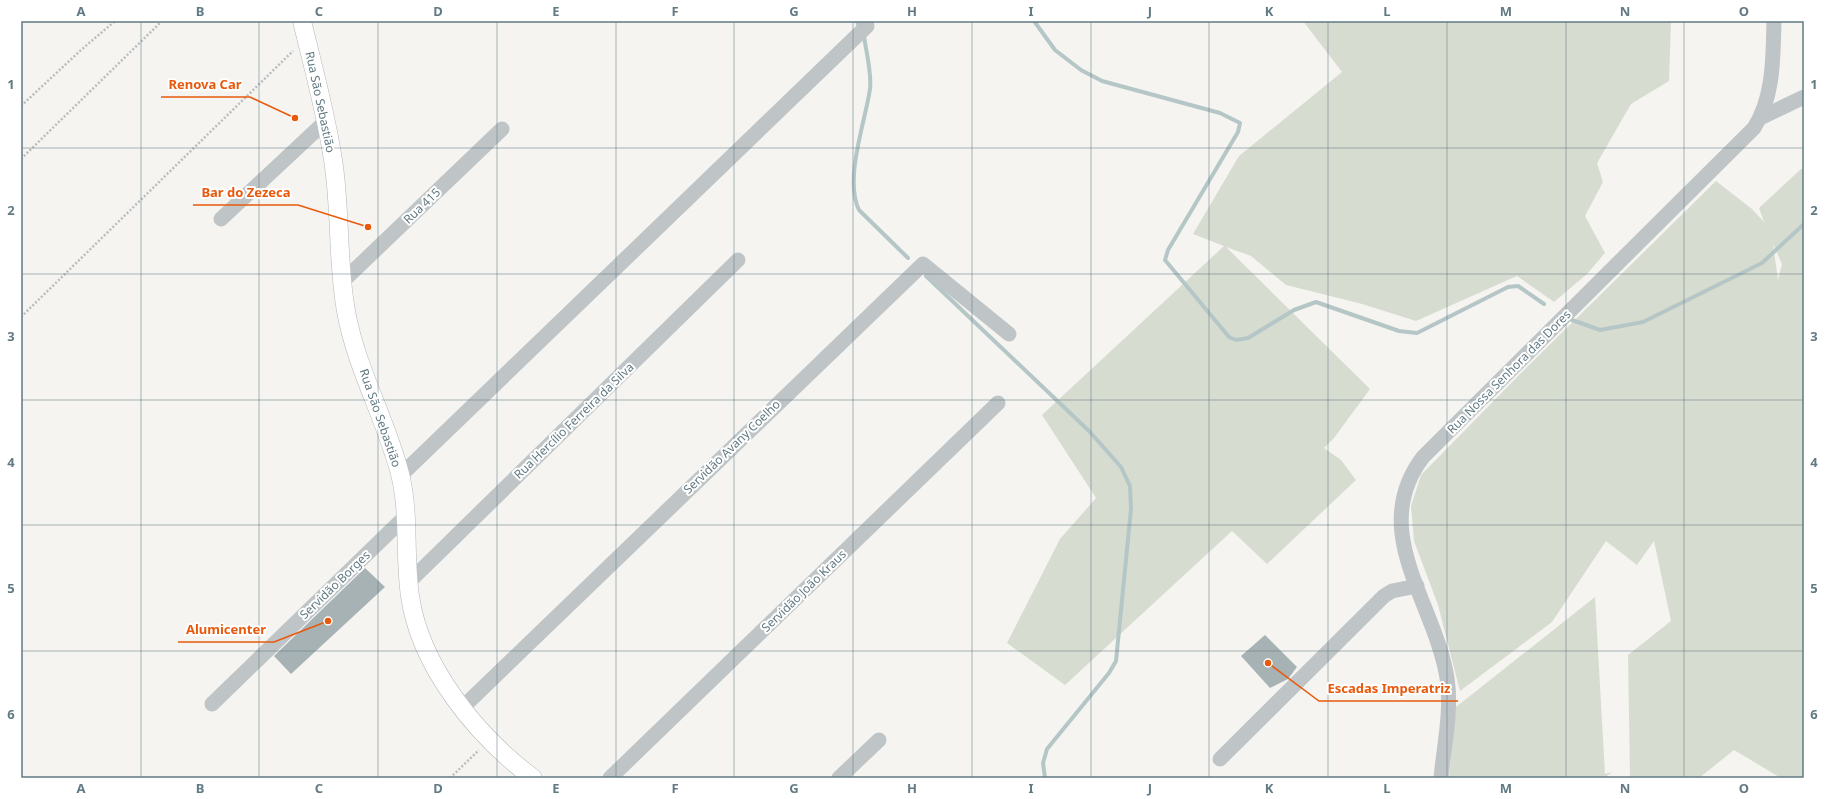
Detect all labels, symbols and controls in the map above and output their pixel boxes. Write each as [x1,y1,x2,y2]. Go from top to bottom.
text: A [77,2,86,20]
text: B [196,2,204,20]
text: C [315,2,323,20]
text: D [433,2,443,20]
text: E [552,2,560,20]
text: F [671,2,679,20]
text: G [789,2,799,20]
text: H [907,2,917,20]
text: I [1028,2,1034,20]
text: J [1147,2,1152,20]
text: K [1265,2,1274,20]
text: L [1383,2,1391,20]
text: M [1500,2,1512,20]
text: N [1620,2,1630,20]
text: O [1739,2,1749,20]
street label: Rua São Sebastião [301,50,340,154]
callout: Renova Car [161,72,250,97]
text: 1 [7,75,15,93]
text: Renova Car [168,75,242,93]
text: 1 [1810,75,1818,93]
callout: Bar do Zezeca [193,180,298,205]
text: Bar do Zezeca [201,183,291,201]
street label: Rua 415 [399,184,444,227]
text: 2 [7,201,15,219]
text: 2 [1810,201,1818,219]
street label: Rua Nossa Senhora das Dores [1443,306,1574,437]
text: 3 [7,327,15,345]
text: 3 [1810,327,1818,345]
street label: Rua Hercílio Ferreira da Silva [510,359,637,482]
street label: Rua São Sebastião [356,366,405,469]
street label: Servidão Avany Coelho [680,396,784,497]
text: 4 [7,453,15,471]
text: 4 [1810,453,1818,471]
street label: Servidão Borges [296,546,374,623]
street label: Servidão João Kraus [758,546,850,636]
text: 5 [7,579,15,597]
text: 5 [1810,579,1818,597]
callout: Alumicenter [178,617,274,642]
text: Alumicenter [186,620,266,638]
callout: Escadas Imperatriz [1319,676,1458,701]
text: Escadas Imperatriz [1327,679,1451,697]
text: 6 [7,705,15,723]
text: 6 [1810,705,1818,723]
text: A [77,779,86,797]
text: B [196,779,204,797]
text: C [315,779,323,797]
text: D [433,779,443,797]
text: E [552,779,560,797]
text: F [671,779,679,797]
text: G [789,779,799,797]
text: H [907,779,917,797]
text: I [1028,779,1034,797]
text: J [1147,779,1152,797]
text: K [1265,779,1274,797]
text: L [1383,779,1391,797]
text: M [1500,779,1512,797]
text: N [1620,779,1630,797]
text: O [1739,779,1749,797]

